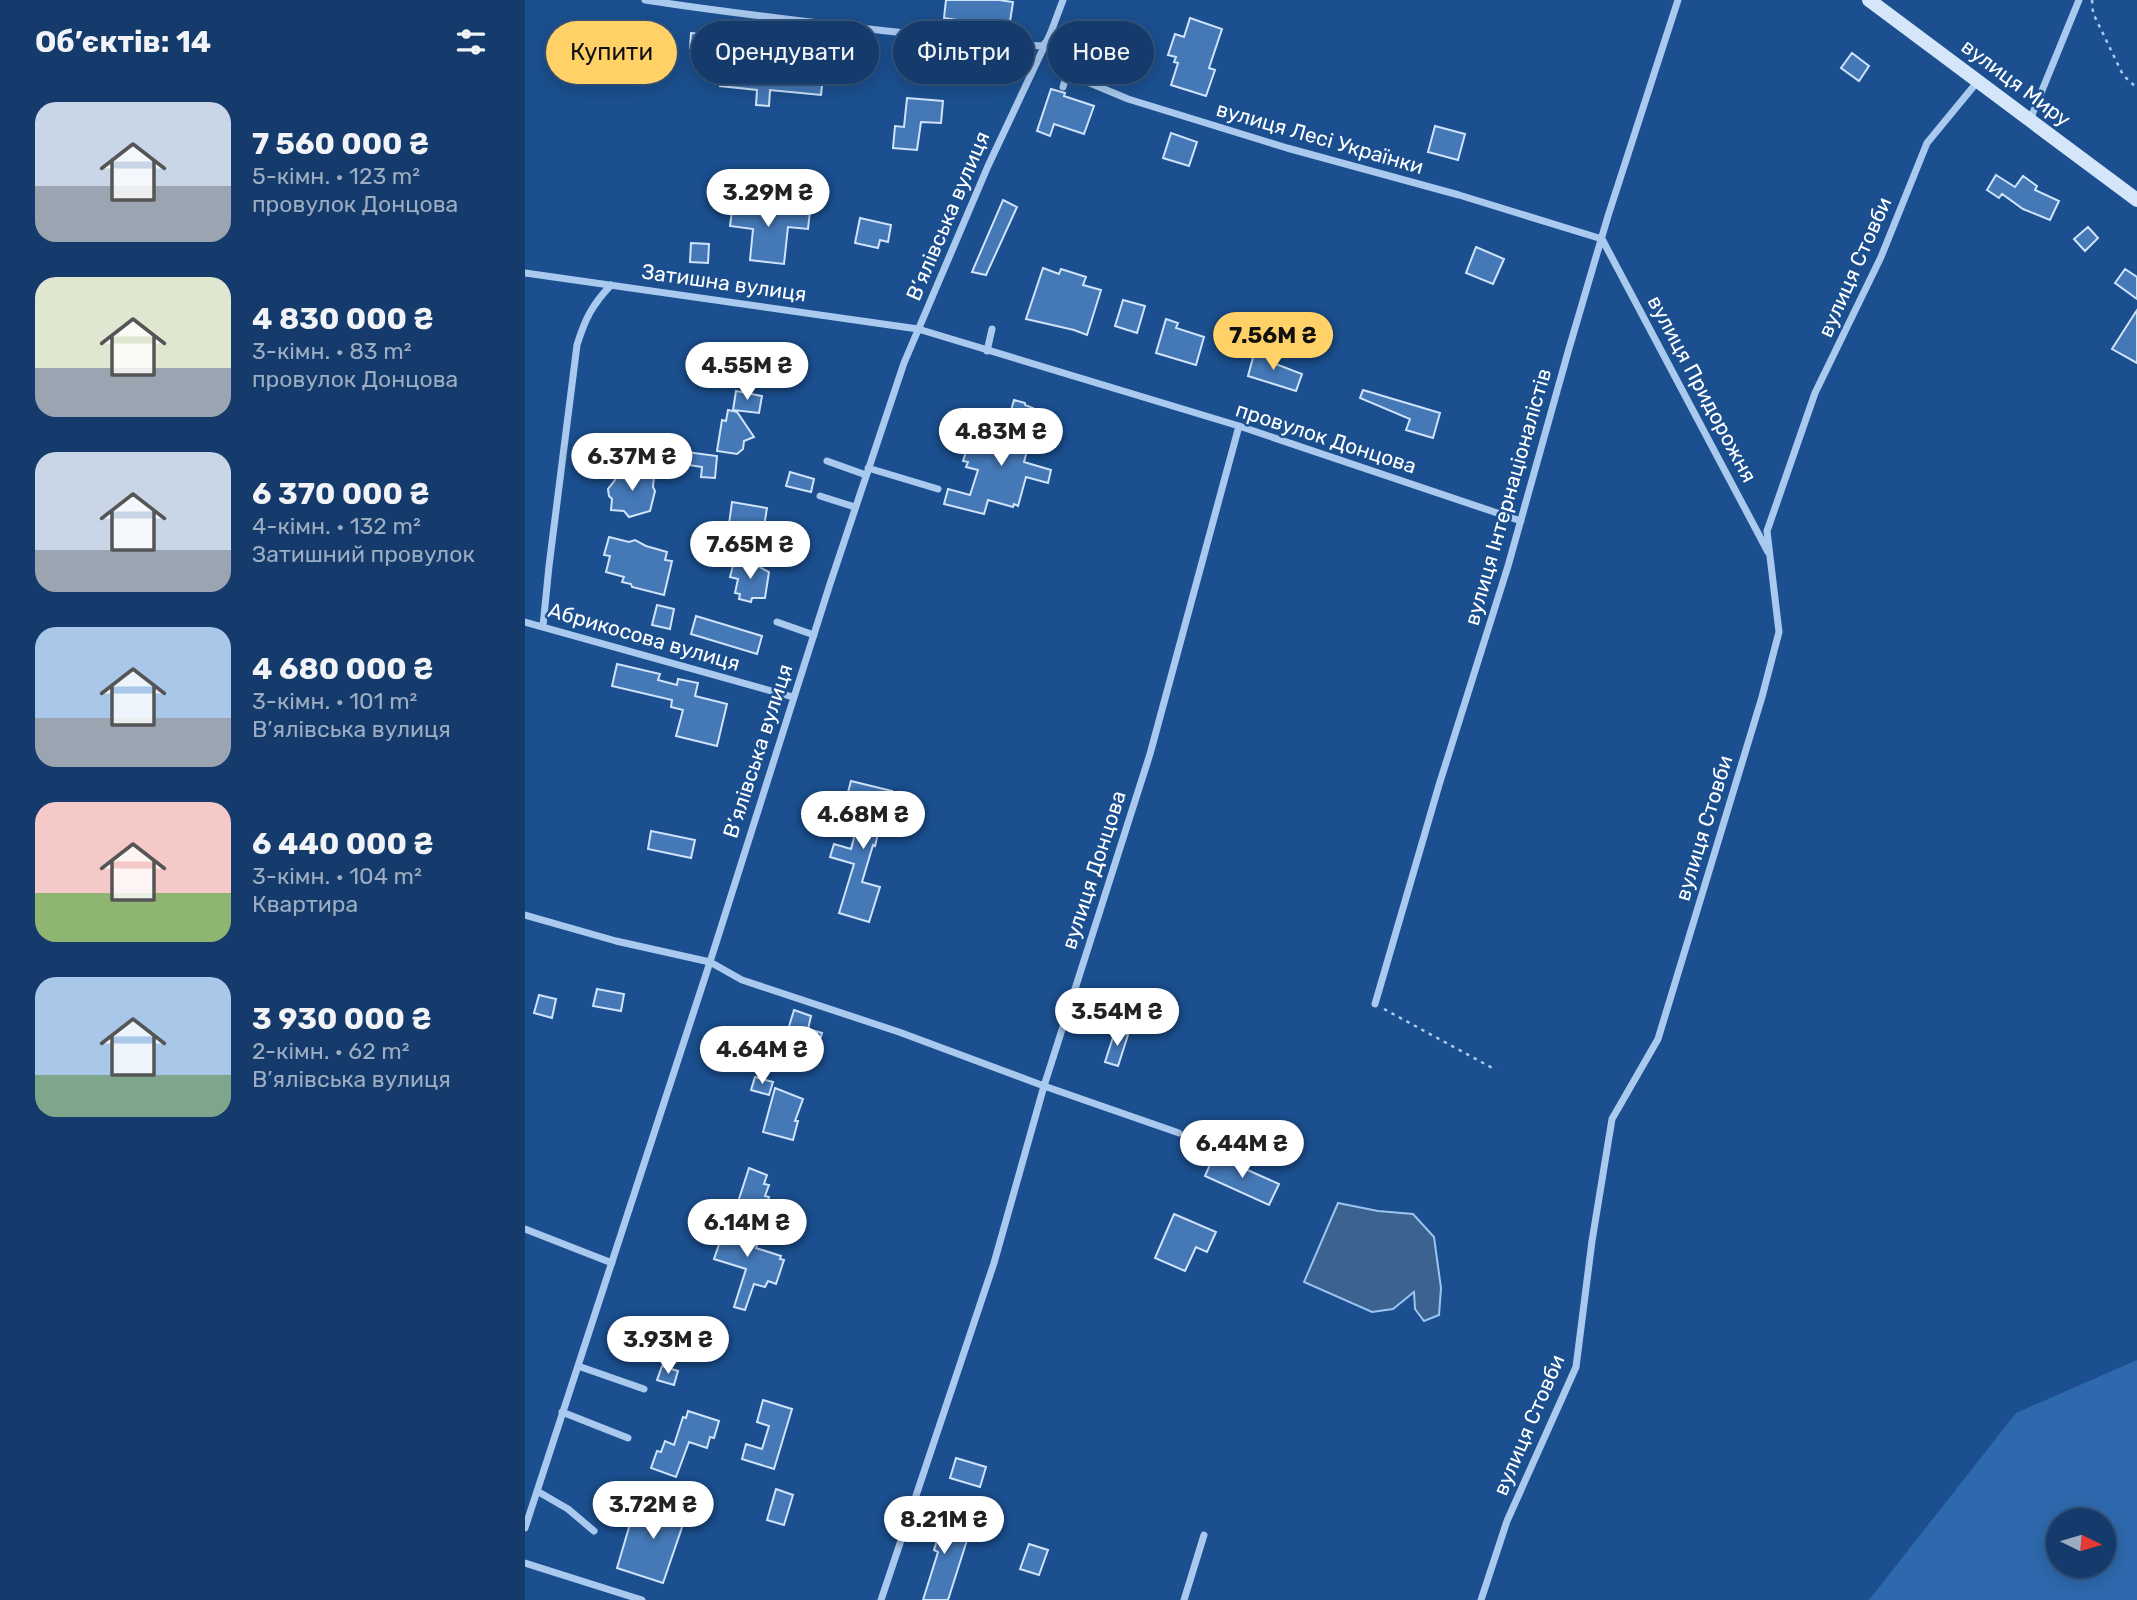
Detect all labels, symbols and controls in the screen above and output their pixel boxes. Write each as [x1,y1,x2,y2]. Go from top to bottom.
chip: Купити [546,21,677,84]
chip: Орендувати [691,21,879,84]
chip: Фільтри [893,21,1034,84]
chip: Нове [1048,21,1154,84]
icon: filters [452,23,490,61]
text: Об’єктів: 14 [35,24,211,60]
street label: вулиця Миру [1957,33,2076,132]
street label: вулиця Лесі Українки [1214,96,1427,179]
text: 7 560 000 ₴ [252,126,429,162]
street label: В’ялівська вулиця [901,127,994,304]
icon: home [91,130,175,214]
text: 5-кімн. · 123 m² [252,162,420,190]
pin: 3.29M ₴ [703,170,833,229]
text: 3.29M ₴ [723,178,813,206]
text: провулок Донцова [252,190,458,218]
street label: вулиця Стовби [1812,193,1897,341]
street label: Затишна вулиця [640,259,808,306]
street label: вулиця Придорожня [1643,291,1762,486]
text: 4 830 000 ₴ [252,301,434,337]
icon: home [91,305,175,389]
pin: 7.56M ₴ [1208,312,1338,372]
text: 7.56M ₴ [1229,321,1317,349]
text: 3-кімн. · 83 m² [252,337,412,365]
pin: 4.55M ₴ [682,342,812,402]
text: 4.55M ₴ [701,351,793,379]
text: провулок Донцова [252,365,458,393]
street label: вулиця Інтернаціоналістів [1459,366,1556,628]
street label: провулок Донцова [1233,397,1420,479]
pin: 4.83M ₴ [936,408,1066,468]
text: 4.83M ₴ [955,417,1047,445]
pin: 6.37M ₴ [567,434,697,493]
text: 6.37M ₴ [587,442,677,470]
text: 6 370 000 ₴ [252,476,430,512]
icon: home [91,480,175,564]
text: 4-кімн. · 132 m² [252,512,421,540]
pin: 7.65M ₴ [685,522,815,581]
text: 7.65M ₴ [706,530,794,558]
text: Затишний провулок [252,540,475,568]
street label: Абрикосова вулиця [545,597,743,676]
text: 4 680 000 ₴ [252,651,433,687]
icon: home [91,655,175,739]
street label: В’ялівська вулиця [718,661,797,841]
text: 3-кімн. · 101 m² [252,687,417,715]
text: В’ялівська вулиця [252,715,451,743]
street label: вулиця Стовби [1670,752,1738,904]
street label: вулиця Донцова [1056,787,1131,952]
pin: 4.68M ₴ [798,792,928,851]
text: 4.68M ₴ [817,800,909,828]
text: 6 440 000 ₴ [252,826,434,862]
icon: home [91,830,175,914]
text: 3-кімн. · 104 m² [252,862,422,890]
text: Квартира [252,890,358,918]
pin: 3.54M ₴ [1052,988,1182,1048]
text: 3.54M ₴ [1071,997,1163,1025]
text: 3 930 000 ₴ [252,1001,432,1037]
icon: home [91,1005,175,1089]
pin: 4.64M ₴ [697,1026,827,1086]
text: 4.64M ₴ [716,1035,808,1063]
text: 2-кімн. · 62 m² [252,1037,410,1065]
text: В’ялівська вулиця [252,1065,451,1093]
pin: 6.44M ₴ [1177,1120,1307,1180]
text: 6.44M ₴ [1196,1129,1288,1157]
pin: 6.14M ₴ [682,1200,812,1259]
text: 6.14M ₴ [704,1208,790,1236]
pin: 3.93M ₴ [603,1316,733,1376]
text: 3.93M ₴ [623,1325,713,1353]
street label: вулиця Стовби [1488,1351,1569,1499]
pin: 3.72M ₴ [588,1482,718,1541]
text: 3.72M ₴ [609,1490,697,1518]
pin: 8.21M ₴ [879,1496,1009,1556]
text: 8.21M ₴ [900,1505,988,1533]
north arrow [2046,1508,2116,1578]
map controls [2046,1508,2116,1578]

